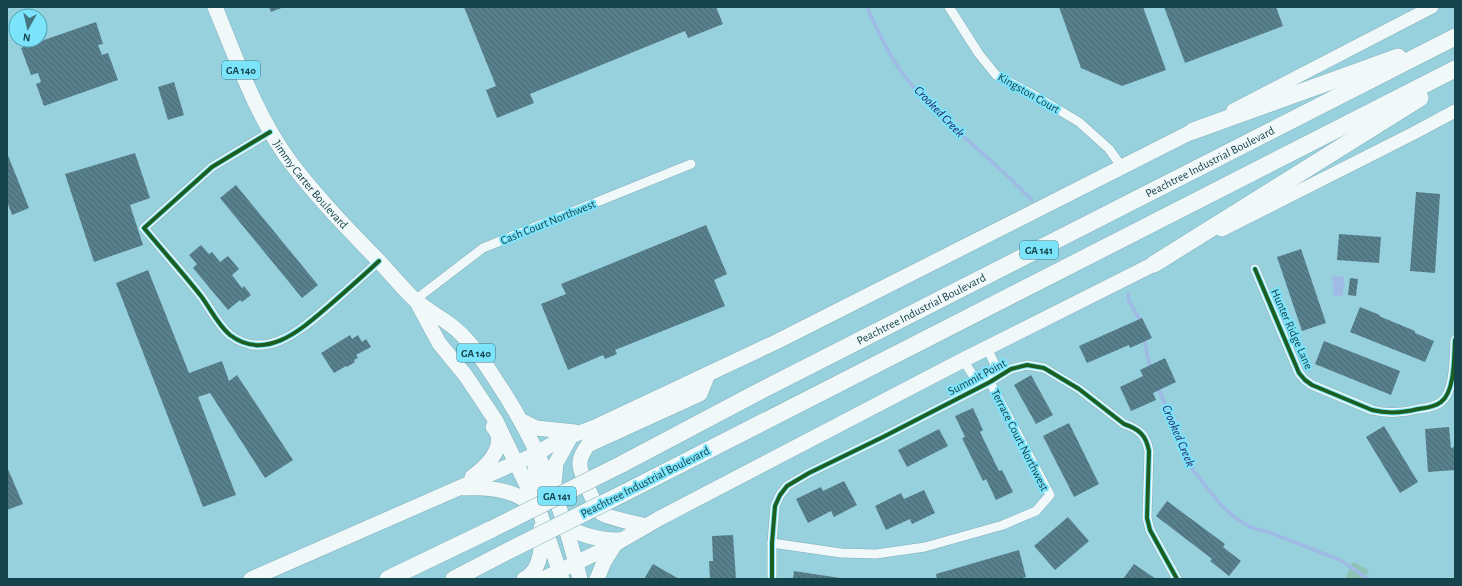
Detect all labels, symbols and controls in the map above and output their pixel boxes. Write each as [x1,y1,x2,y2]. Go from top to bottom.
north arrow [8,8,48,48]
text: N [22,31,31,43]
road number: GA 140 [222,61,260,79]
street label: Kingston Court [996,71,1062,116]
water label: Crooked Creek [911,84,967,140]
street label: Peachtree Industrial Boulevard [1143,124,1276,200]
street label: Jimmy Carter Boulevard [271,138,350,231]
street label: Cash Court Northwest [499,197,597,247]
road number: GA 141 [1020,241,1058,259]
street label: Peachtree Industrial Boulevard [855,271,988,347]
street label: Hunter Ridge Lane [1269,287,1315,371]
road number: GA 140 [457,344,495,362]
street label: Summit Point [946,357,1008,397]
street label: Terrace Court Northwest [989,387,1051,493]
water label: Crooked Creek [1159,403,1197,469]
street label: Peachtree Industrial Boulevard [579,444,711,520]
road number: GA 141 [538,487,576,505]

